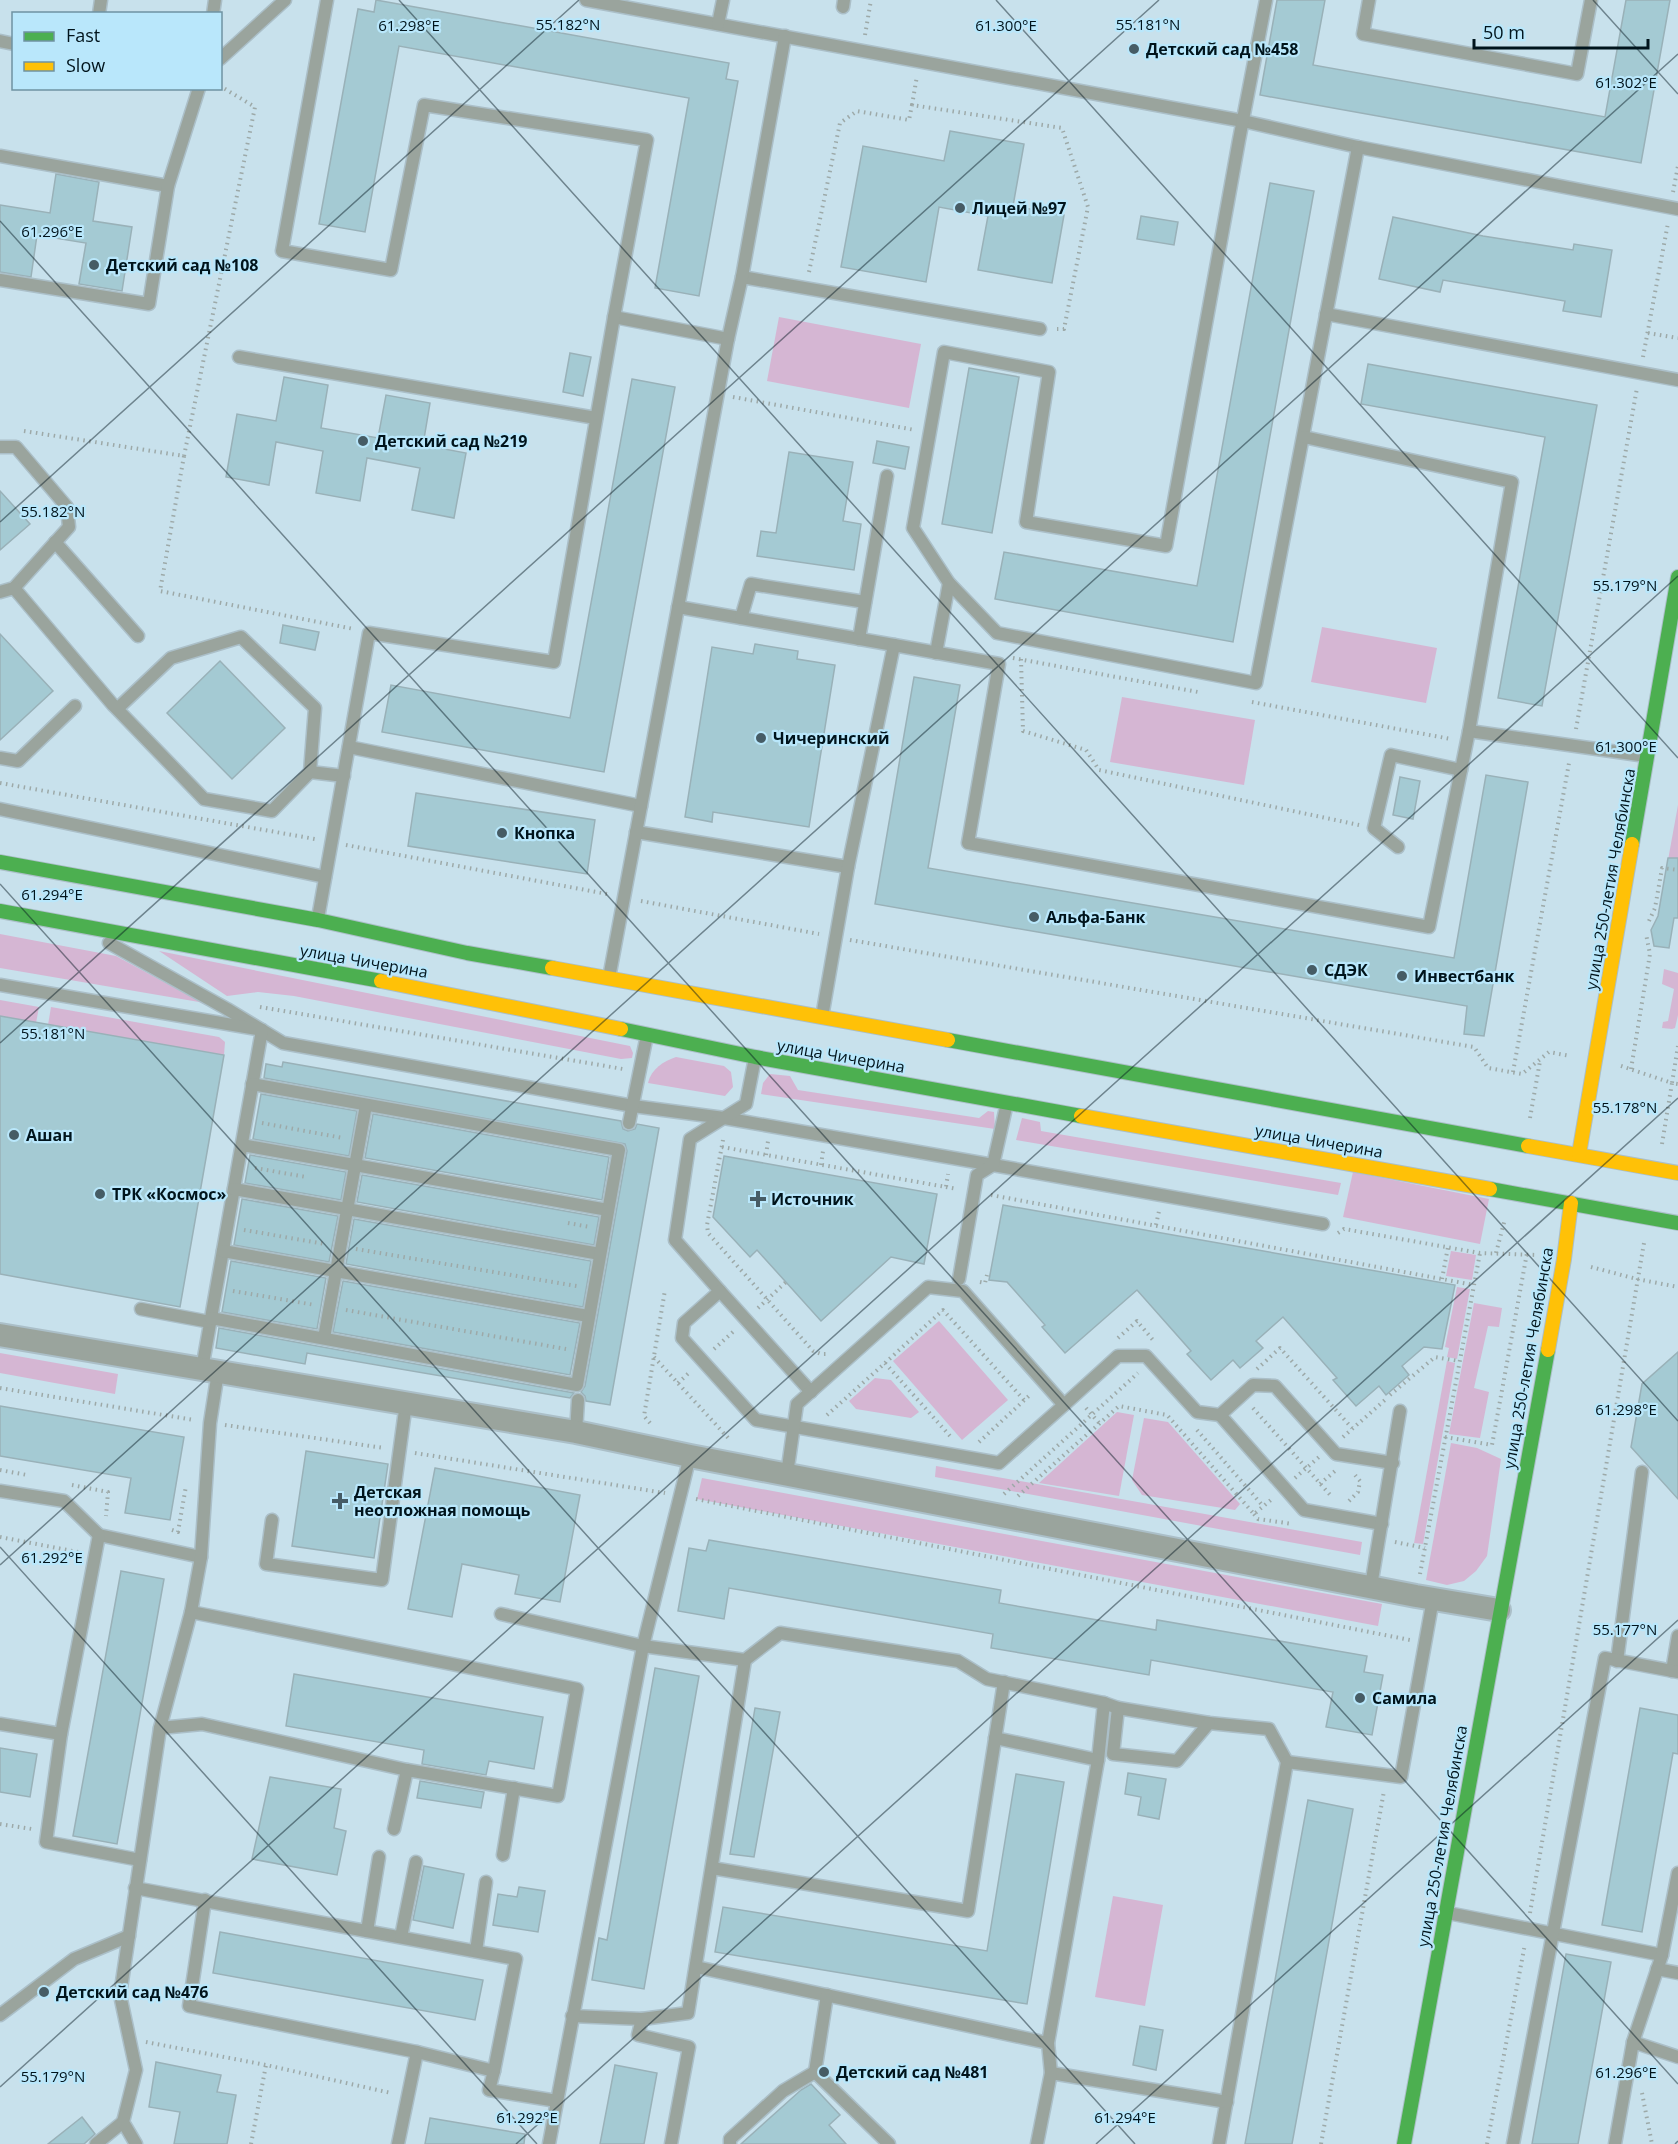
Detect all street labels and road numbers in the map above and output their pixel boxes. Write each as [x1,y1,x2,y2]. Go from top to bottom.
street label: улица 250-летия Челябинска [1580,766,1640,992]
street label: улица Чичерина [298,939,430,983]
street label: улица Чичерина [775,1034,907,1078]
street label: улица Чичерина [1253,1119,1385,1163]
street label: улица 250-летия Челябинска [1498,1245,1558,1471]
street label: улица 250-летия Челябинска [1412,1723,1472,1949]

